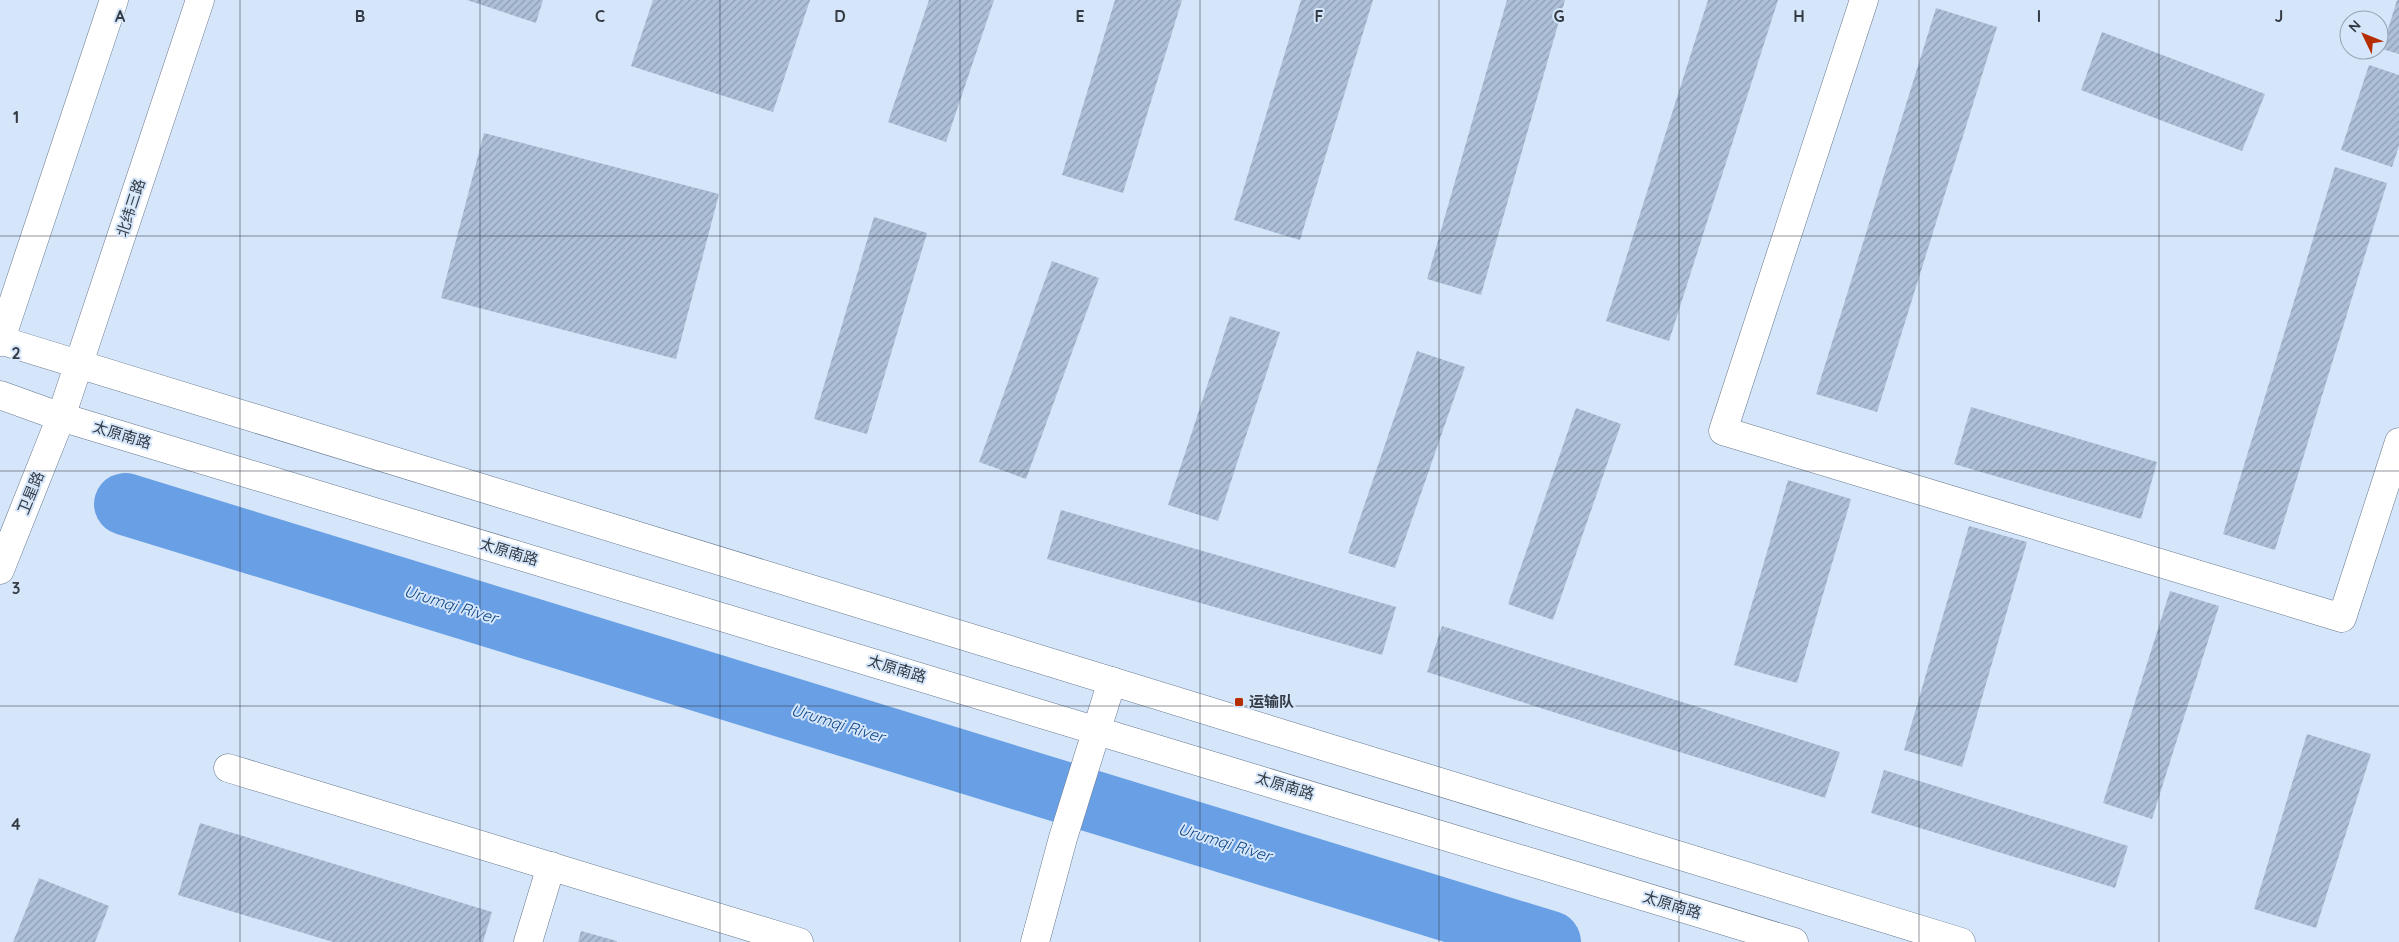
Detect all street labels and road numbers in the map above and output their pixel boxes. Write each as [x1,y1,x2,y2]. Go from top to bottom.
street label: 北纬三路 [112,176,149,239]
street label: 太原南路 [91,417,154,452]
street label: 卫星路 [13,468,48,517]
street label: 太原南路 [478,534,541,569]
street label: 太原南路 [866,651,929,686]
street label: 太原南路 [1254,768,1317,803]
street label: 太原南路 [1641,887,1704,922]

